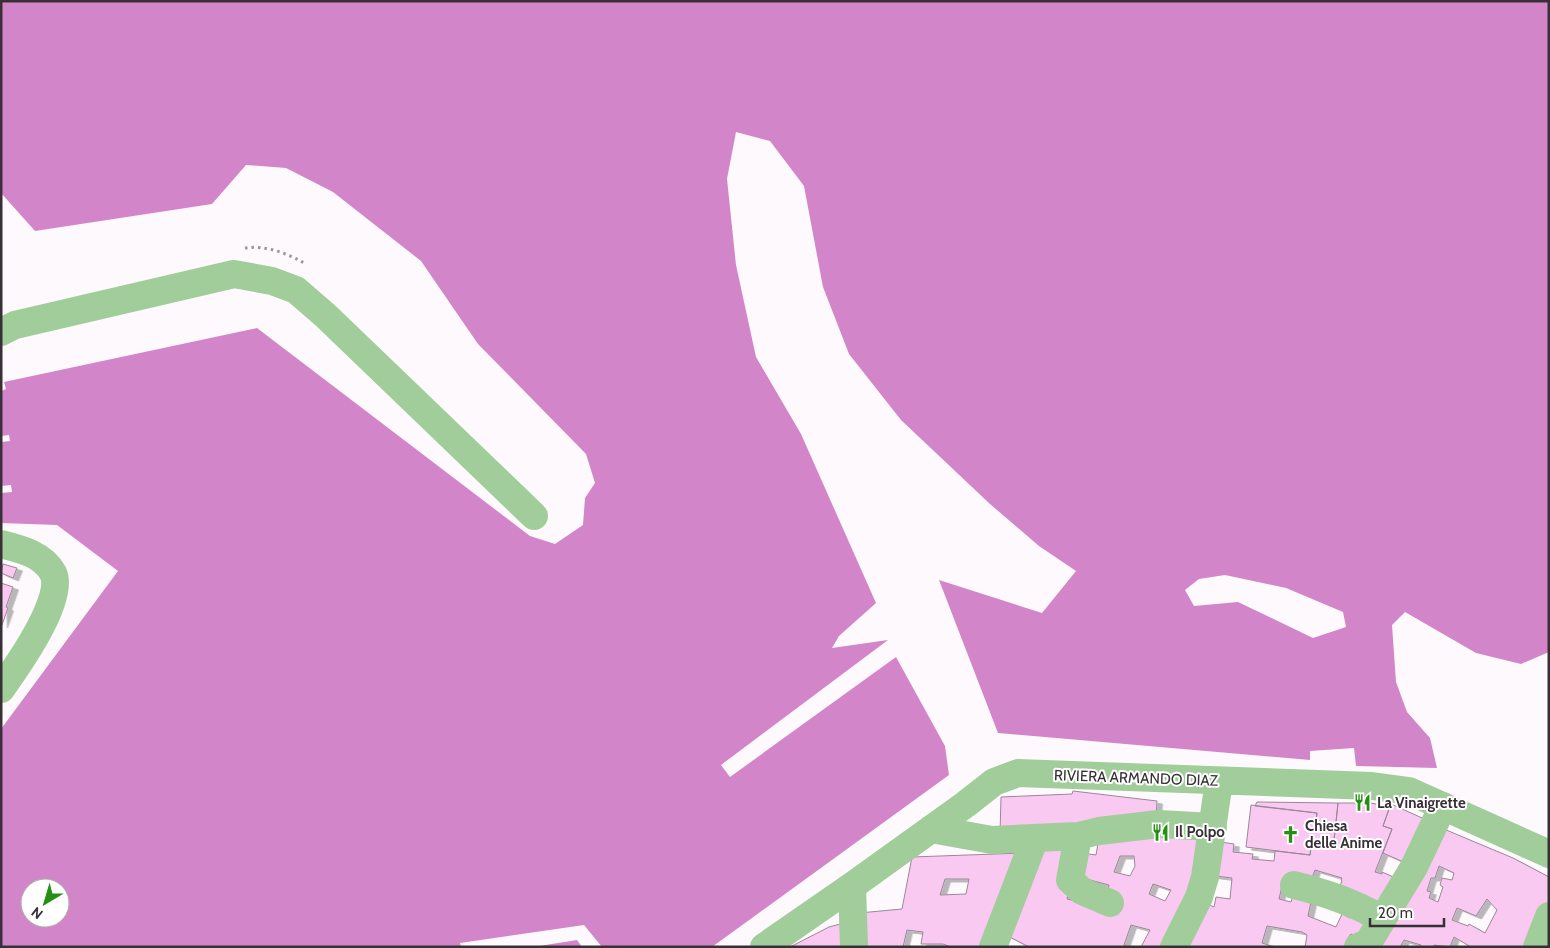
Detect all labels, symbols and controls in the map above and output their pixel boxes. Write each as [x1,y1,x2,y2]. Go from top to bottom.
street label: RIVIERA ARMANDO DIAZ [1054,766,1219,790]
restaurant icon: La Vinaigrette [1353,793,1373,813]
place label: La Vinaigrette [1377,794,1466,812]
place label: Chiesa delle Anime [1305,817,1382,852]
restaurant icon: Il Polpo [1151,822,1171,842]
place label: Il Polpo [1175,823,1225,841]
church icon: Chiesa delle Anime [1281,825,1301,845]
north arrow [20,878,70,928]
scale bar [1370,896,1444,928]
text: N [28,903,46,923]
text: 20 m [1378,904,1413,922]

